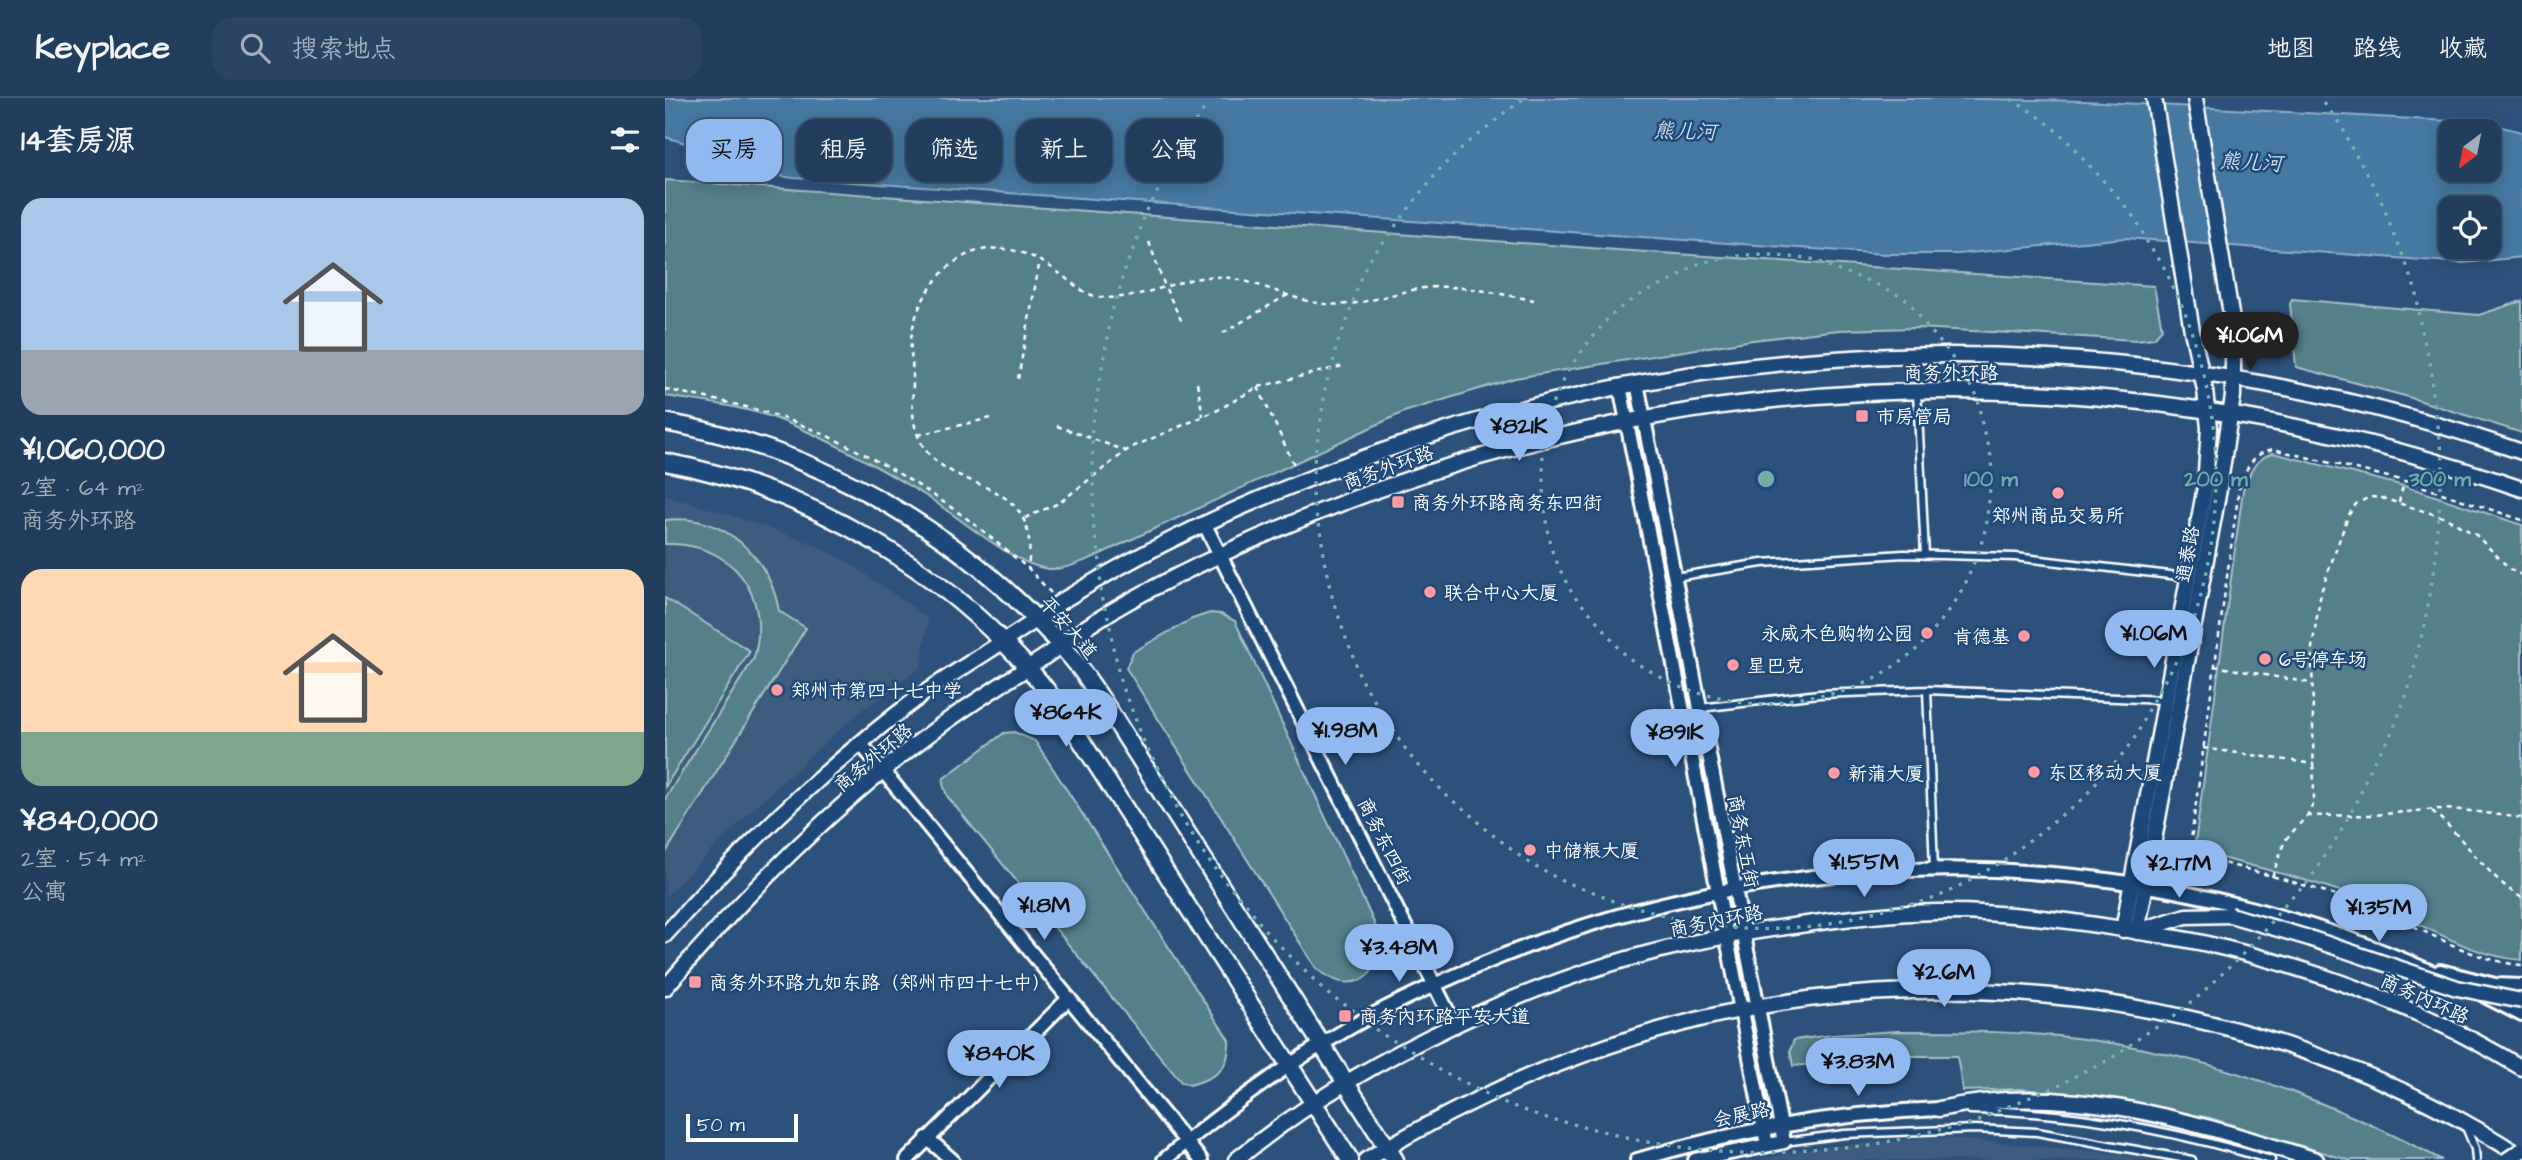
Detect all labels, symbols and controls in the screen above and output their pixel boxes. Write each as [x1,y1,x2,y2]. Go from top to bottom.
search box [212,17,702,80]
text: Keyplace [35,25,170,71]
icon: search [236,29,274,67]
text: 搜索地点 [292,31,396,67]
text: 地图 [2267,32,2315,66]
text: 路线 [2353,32,2401,66]
text: 收藏 [2439,32,2487,66]
water label: 熊儿河 [1653,116,1720,147]
chip: 买房 [686,119,782,182]
chip: 租房 [796,119,892,182]
chip: 筛选 [906,119,1002,182]
chip: 新上 [1016,119,1112,182]
chip: 公寓 [1126,119,1222,182]
north arrow [2438,119,2501,182]
map controls [2438,119,2501,259]
text: 14套房源 [21,120,135,162]
icon: filters [606,121,644,159]
water label: 熊儿河 [2219,146,2286,179]
button: locate [2438,196,2501,259]
icon: home [270,244,396,370]
pin: ¥1.06M [2193,313,2307,372]
text: ¥1.06M [2217,319,2283,351]
street label: 商务外环路 [1903,360,1999,387]
pin: ¥821K [1470,404,1568,463]
place label: 市房管局 [1876,404,1952,431]
marker: 市房管局 [1854,408,1870,424]
text: ¥821K [1490,410,1548,442]
text: ¥1,060,000 [21,429,165,471]
street label: 商务外环路 [1339,439,1438,497]
text: 100 m [1964,465,2019,494]
text: 200 m [2183,465,2248,494]
text: 300 m [2408,465,2472,494]
centre of rings [1754,467,1778,491]
text: 2室 · 64 m² [21,472,145,504]
marker: 郑州商品交易所 [2050,485,2066,501]
place label: 商务外环路商务东四街 [1412,490,1602,517]
marker: 商务外环路商务东四街 [1390,494,1406,510]
place label: 郑州商品交易所 [1991,503,2125,530]
text: 商务外环路 [21,505,136,537]
street label: 通泰路 [2170,524,2207,585]
place label: 联合中心大厦 [1444,580,1558,607]
marker: 联合中心大厦 [1422,584,1438,600]
street label: 平安大道 [1033,590,1103,666]
pin: ¥1.06M [2097,610,2211,670]
icon: home [270,615,396,741]
text: ¥1.06M [2121,617,2187,649]
place label: 永威木色购物公园 [1761,621,1913,648]
place label: 肯德基 [1953,624,2010,651]
marker: 永威木色购物公园 [1919,625,1935,641]
marker: 肯德基 [2016,628,2032,644]
place label: 6号停车场 [2279,647,2367,674]
marker: 6号停车场 [2257,651,2273,667]
place label: 星巴克 [1747,653,1804,680]
marker: 星巴克 [1725,657,1741,673]
place label: 郑州市第四十七中学 [791,678,962,705]
marker: 郑州市第四十七中学 [769,682,785,698]
pin: ¥864K [1017,690,1115,749]
text: ¥864K [1030,696,1102,728]
pin: ¥1.98M [1288,708,1402,767]
pin: ¥891K [1626,710,1724,769]
text: ¥1.98M [1312,714,1378,746]
text: ¥891K [1646,716,1704,748]
street label: 商务外环路 [829,717,919,799]
place label: 东区移动大厦 [2048,760,2162,787]
place label: 新蒲大厦 [1848,761,1924,788]
marker: 东区移动大厦 [2026,764,2042,780]
marker: 新蒲大厦 [1826,765,1842,781]
street label: 商务东五街 [1720,792,1765,890]
street label: 商务东四街 [1350,793,1417,890]
text: ¥840,000 [21,800,158,842]
place label: 中储粮大厦 [1544,838,1639,865]
pin: ¥1.55M [1807,840,1921,899]
pin: ¥2.17M [2122,840,2236,900]
marker: 中储粮大厦 [1522,842,1538,858]
text: 2室 · 54 m² [21,843,147,875]
text: ¥1.55M [1829,846,1899,878]
text: ¥2.17M [2147,847,2211,879]
text: 公寓 [21,876,67,908]
pin: ¥1.8M [995,882,1093,942]
pin: ¥1.35M [2322,884,2436,944]
text: ¥1.8M [1018,889,1070,921]
text: ¥1.35M [2346,891,2412,923]
street label: 商务内环路 [1667,899,1765,944]
pin: ¥3.48M [1342,924,1456,984]
text: ¥3.48M [1361,931,1437,963]
pin: ¥2.6M [1895,950,1993,1009]
text: ¥2.6M [1913,956,1975,988]
street label: 商务内环路 [2375,968,2473,1031]
place label: 商务外环路九如东路（郑州市四十七中） [709,970,1051,997]
marker: 商务外环路九如东路（郑州市四十七中） [687,974,703,990]
place label: 商务内环路平安大道 [1359,1004,1530,1031]
marker: 商务内环路平安大道 [1337,1008,1353,1024]
pin: ¥840K [950,1030,1048,1090]
text: ¥840K [963,1037,1035,1069]
pin: ¥3.83M [1801,1038,1915,1098]
text: ¥3.83M [1822,1045,1894,1077]
street label: 会展路 [1711,1096,1772,1135]
scale bar [686,1111,798,1143]
text: 50 m [697,1112,745,1139]

